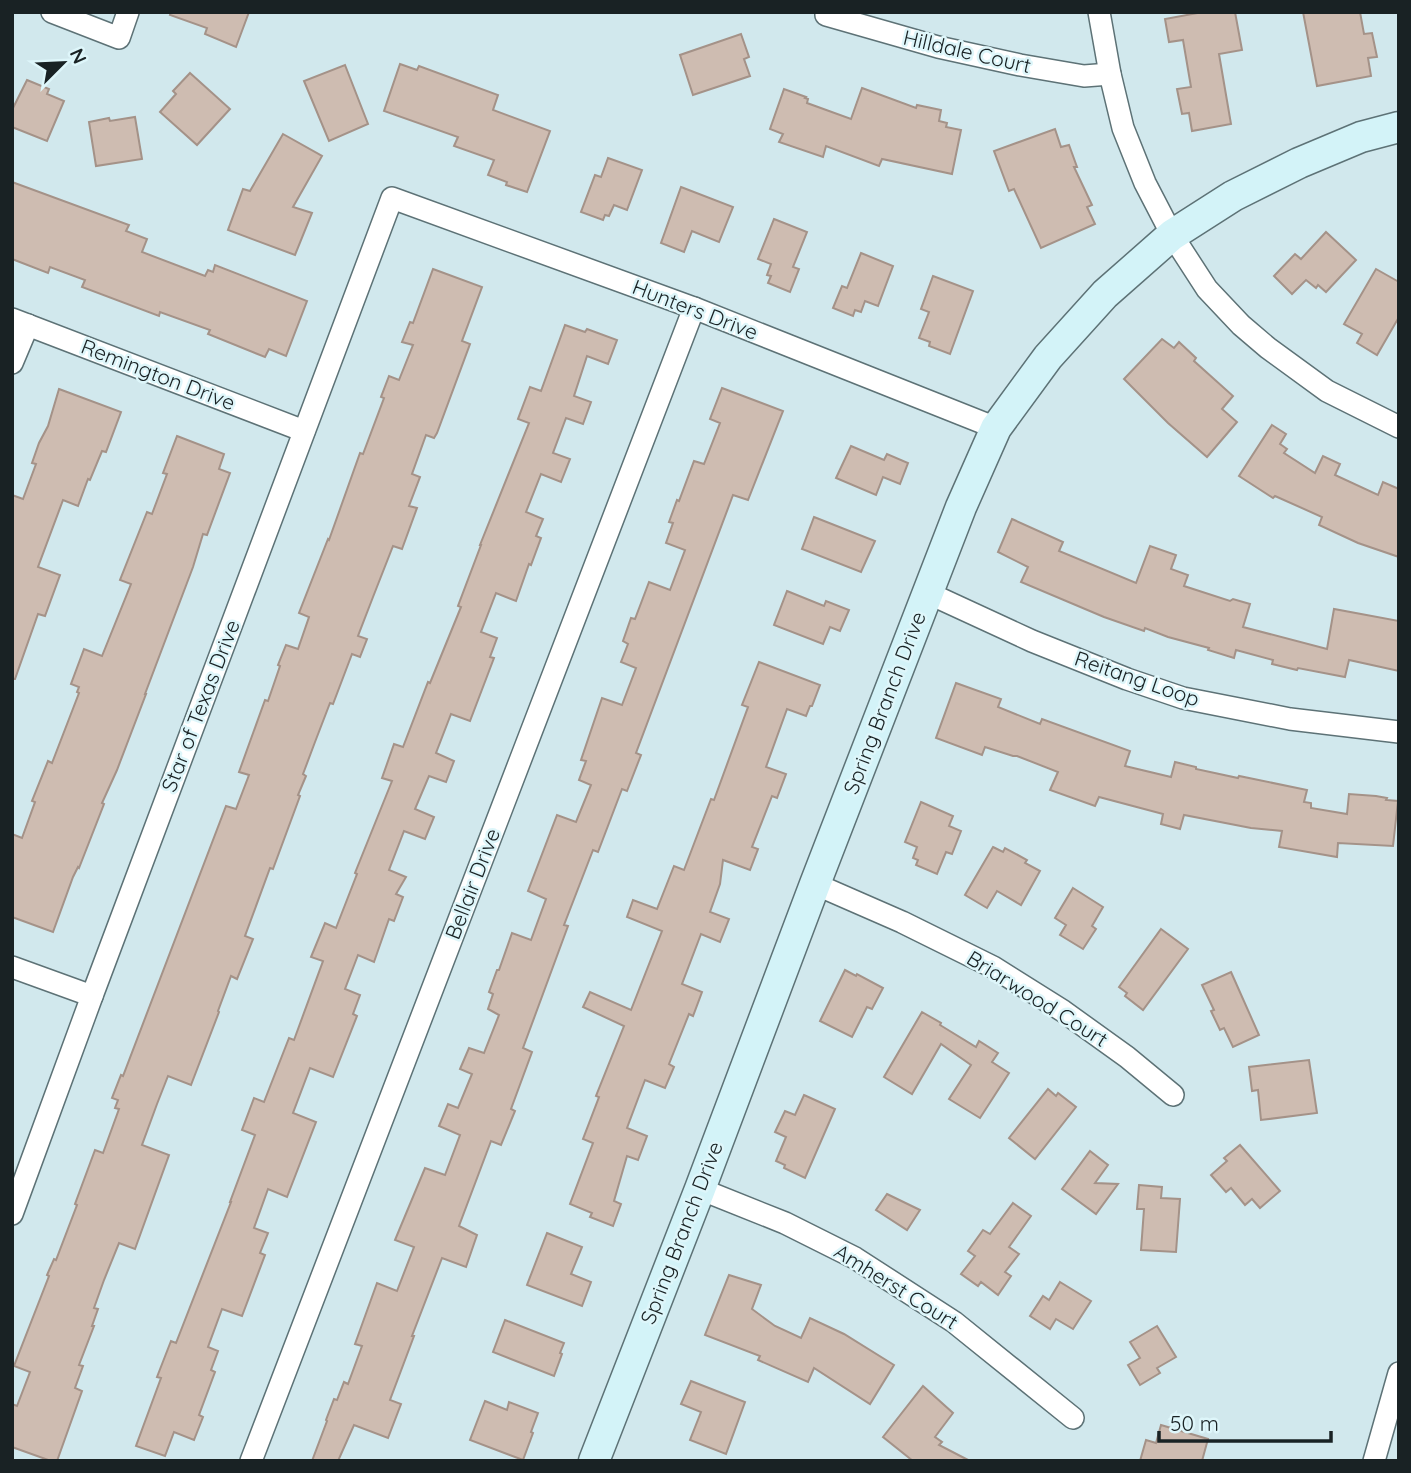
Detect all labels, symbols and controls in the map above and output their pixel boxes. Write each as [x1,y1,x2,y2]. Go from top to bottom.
street label: Hilldale Court [901,24,1034,78]
north arrow [28,28,98,98]
text: N [65,45,92,67]
street label: Hunters Drive [629,273,762,345]
street label: Remington Drive [78,333,239,415]
street label: Spring Branch Drive [837,608,931,798]
street label: Star of Texas Drive [155,616,245,795]
street label: Reitang Loop [1071,645,1203,712]
street label: Bellair Drive [439,824,505,943]
street label: Briarwood Court [962,944,1113,1052]
street label: Spring Branch Drive [634,1138,728,1328]
street label: Amherst Court [830,1238,963,1335]
scale bar [1159,1400,1330,1444]
text: 50 m [1170,1410,1219,1436]

